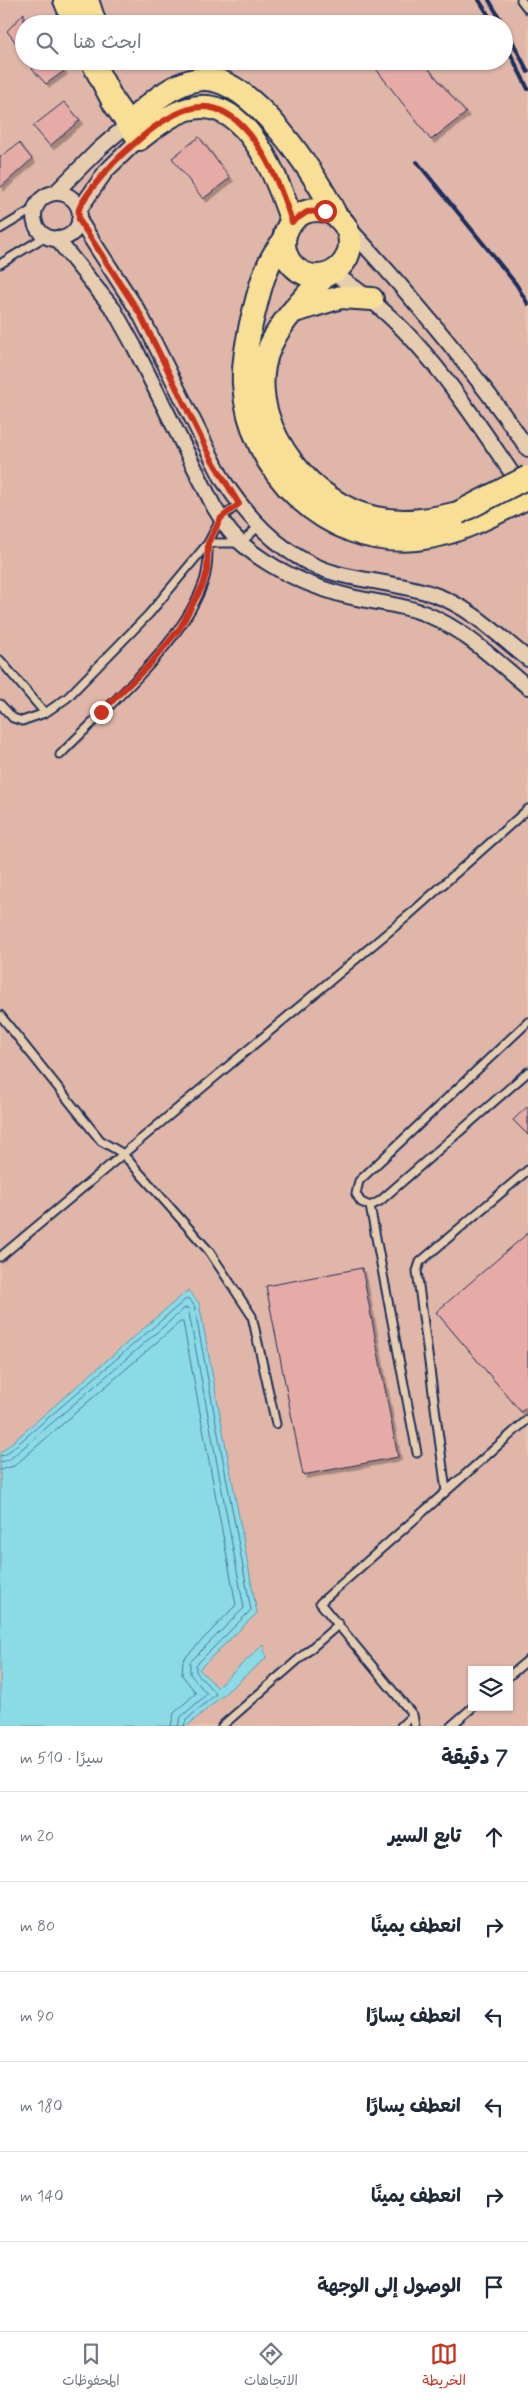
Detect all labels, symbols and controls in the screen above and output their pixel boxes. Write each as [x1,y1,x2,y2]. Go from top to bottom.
search box [15,15,513,70]
icon: search [33,29,61,57]
text: ابحث هنا [73,30,142,55]
route start [314,200,337,223]
route end [90,701,113,724]
map controls [468,1666,513,1711]
button: layers [468,1666,513,1711]
text: 7 دقيقة [441,1744,508,1772]
text: سيرًا · 510 m [20,1748,103,1769]
icon: ahead [480,1823,508,1851]
text: تابع السير [388,1824,461,1849]
text: 20 m [20,1826,54,1847]
icon: right [480,1913,508,1941]
text: انعطف يمينًا [371,1914,461,1939]
text: 80 m [20,1916,55,1937]
icon: left [480,2003,508,2031]
text: انعطف يسارًا [366,2004,461,2029]
text: 90 m [20,2006,54,2027]
icon: left [480,2093,508,2121]
text: انعطف يسارًا [366,2094,461,2119]
text: 180 m [20,2096,63,2117]
icon: right [480,2183,508,2211]
text: انعطف يمينًا [371,2184,461,2209]
text: 140 m [20,2186,64,2207]
icon: arrive [480,2273,508,2301]
text: الوصول إلى الوجهة [317,2274,461,2299]
tab: المحفوظات [62,2340,120,2393]
tab: الاتجاهات [244,2340,298,2393]
tab: الخريطة [422,2340,466,2393]

